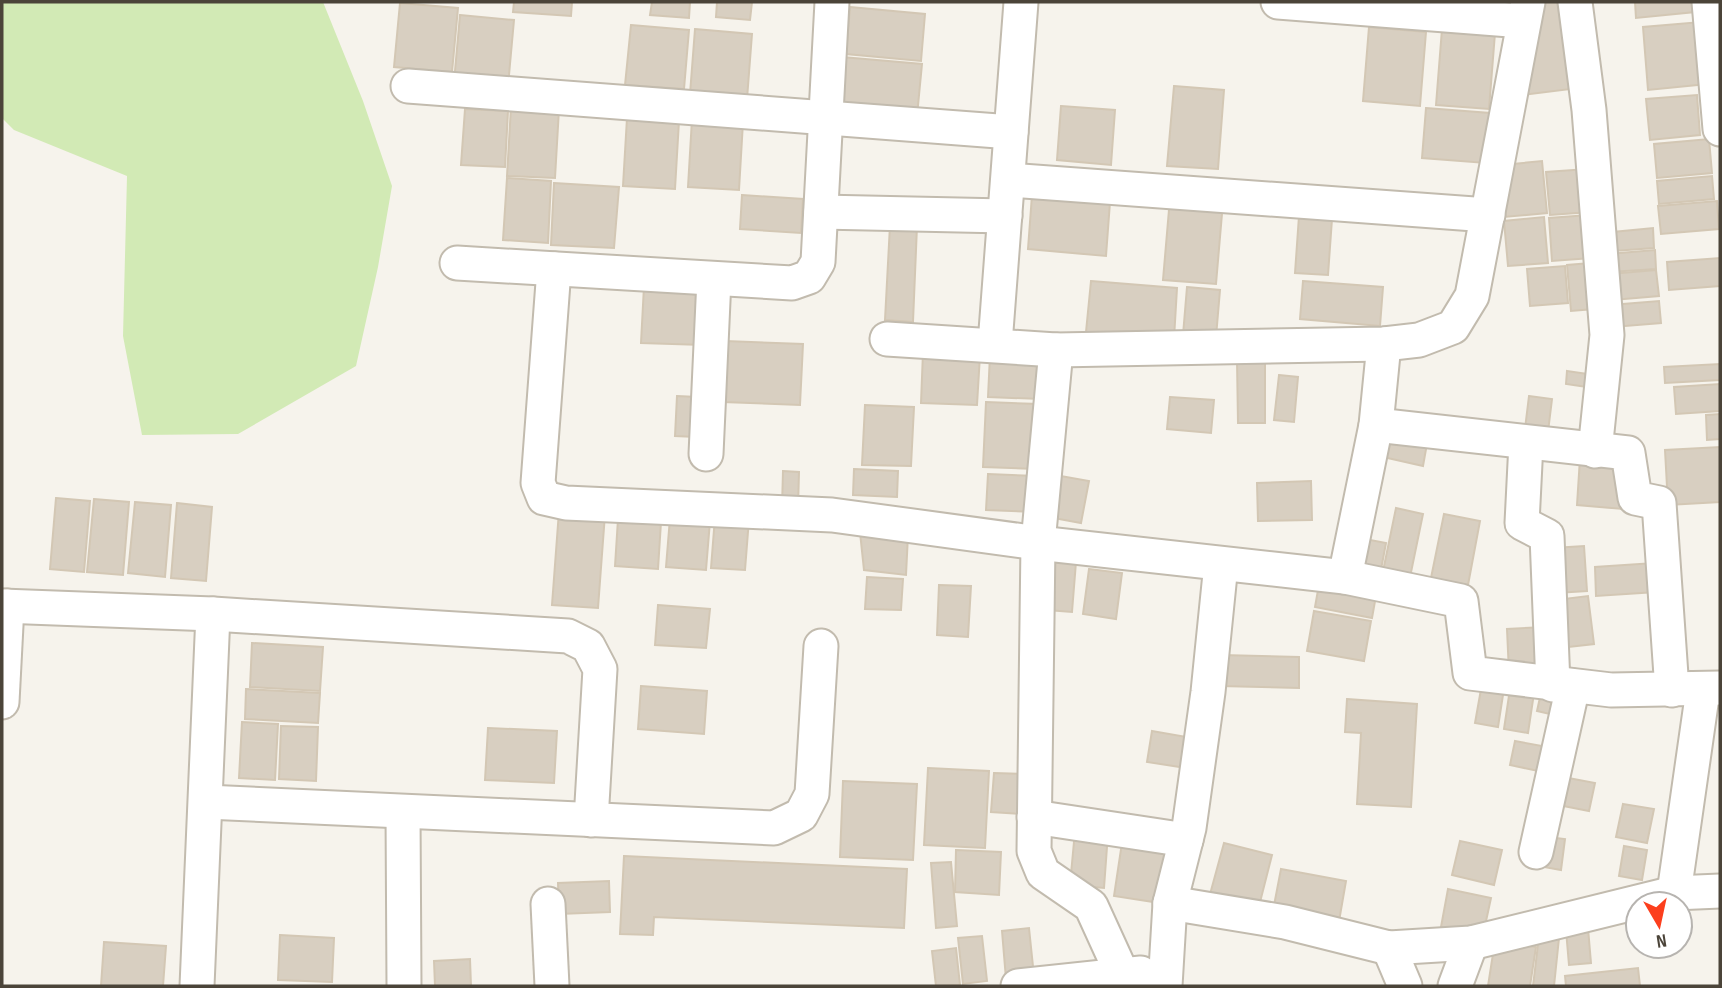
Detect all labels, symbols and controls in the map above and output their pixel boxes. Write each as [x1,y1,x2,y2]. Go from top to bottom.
north arrow [1624,890,1694,960]
text: N [1655,928,1668,952]

